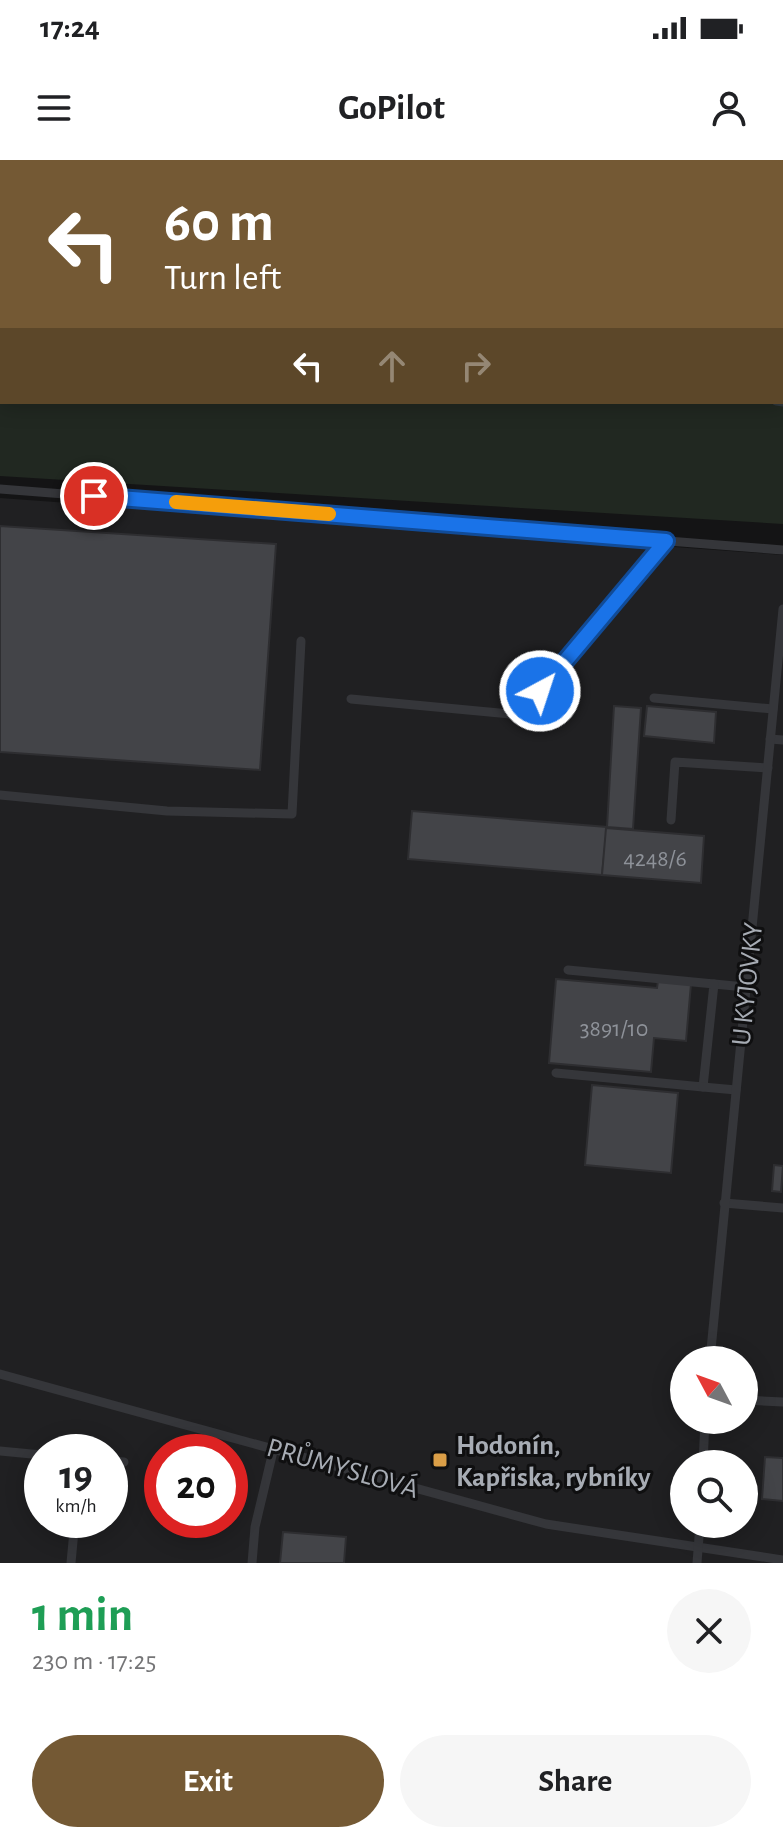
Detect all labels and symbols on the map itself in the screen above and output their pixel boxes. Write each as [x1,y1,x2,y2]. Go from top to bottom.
pin [60,462,128,530]
position arrow [498,649,582,733]
house number: 4248/6 [623,847,687,871]
street label: U KYJOVKY [728,921,768,1047]
house number: 3891/10 [580,1017,648,1041]
north arrow [670,1346,758,1434]
street label: PRŮMYSLOVÁ [263,1431,422,1504]
place label: Hodonín, Kapřiska, rybníky [456,1432,651,1492]
speed limit sign: 20 [144,1434,248,1538]
marker: Hodonín, Kapřiska, rybníky [431,1451,449,1469]

